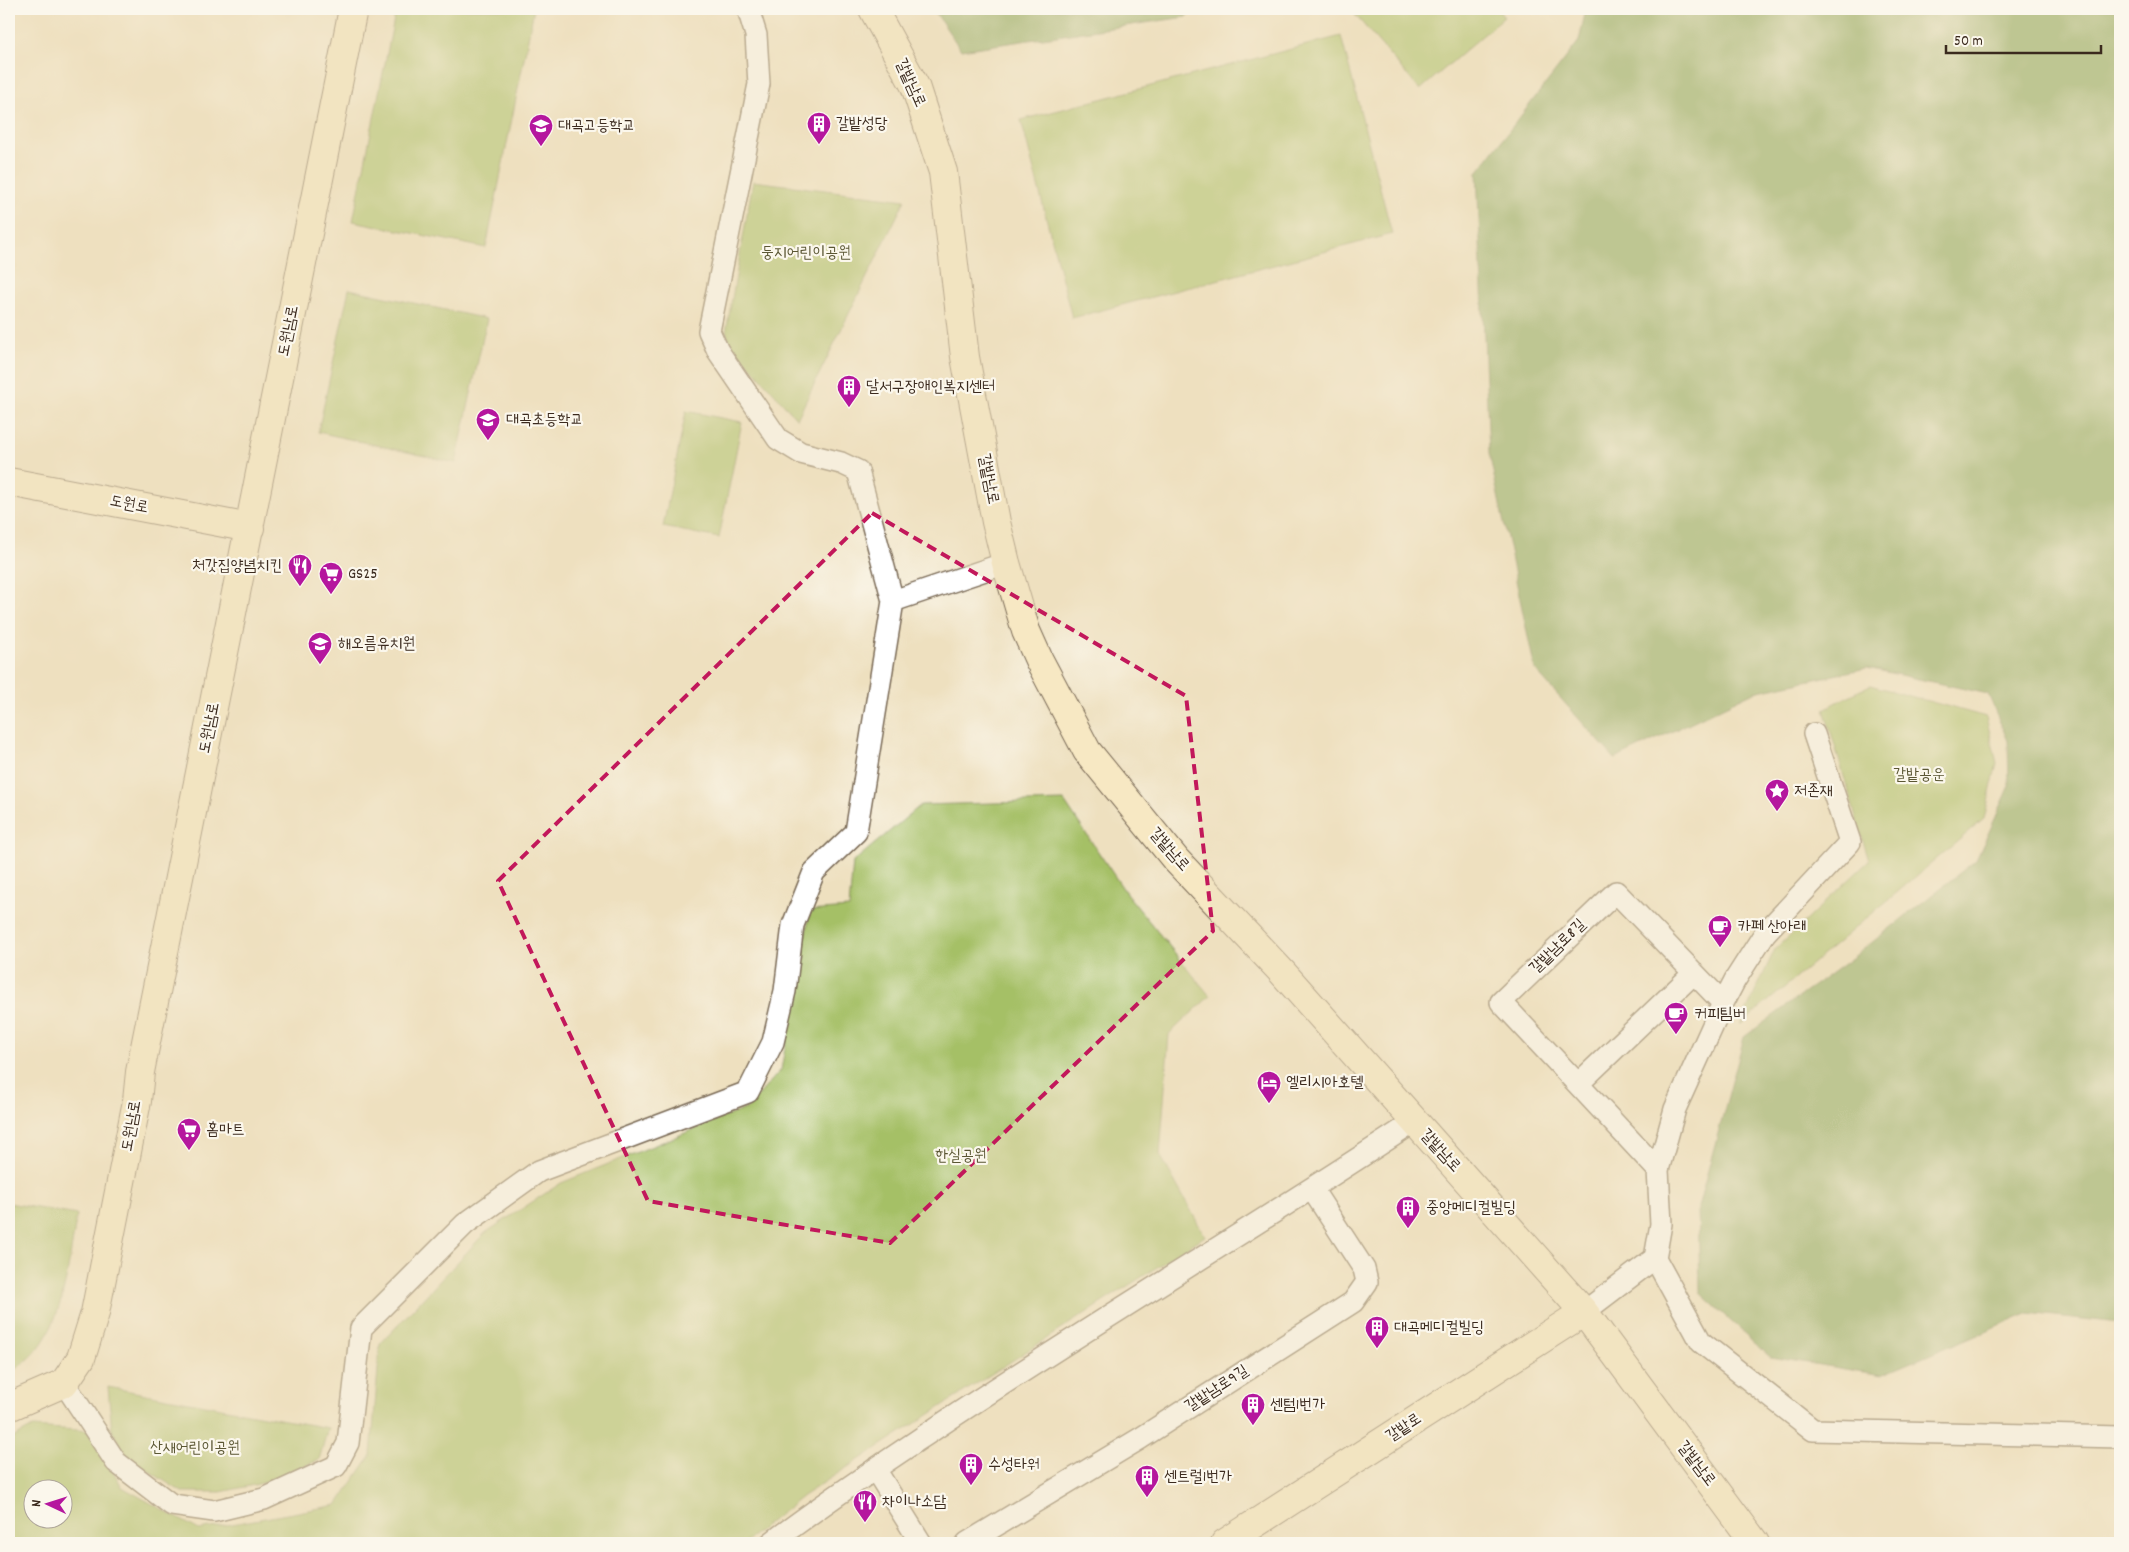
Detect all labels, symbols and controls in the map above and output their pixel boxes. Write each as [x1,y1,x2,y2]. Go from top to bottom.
scale bar [1946,22,2102,54]
text: 50 m [1954,31,1983,53]
street label: 갈밭남로 [889,55,931,111]
building icon: 갈밭성당 [806,111,832,145]
school or university icon: 대곡고등학교 [528,113,554,147]
place label: 갈밭성당 [836,113,888,136]
place label: 대곡고등학교 [558,115,635,138]
park label: 둥지어린이공원 [761,242,851,265]
street label: 도원남로 [273,304,305,358]
building icon: 달서구장애인복지센터 [836,374,862,408]
place label: 달서구장애인복지센터 [866,376,995,399]
school or university icon: 대곡초등학교 [475,407,501,441]
place label: 대곡초등학교 [506,409,583,432]
street label: 갈밭남로 [972,452,1004,506]
street label: 도원로 [108,490,150,520]
restaurant icon: 처갓집양념치킨 [287,553,313,587]
place label: 처갓집양념치킨 [192,555,282,578]
supermarket icon: GS25 [318,561,344,595]
place label: GS25 [348,563,378,586]
school or university icon: 해오름유치원 [307,631,333,665]
place label: 해오름유치원 [338,633,415,656]
street label: 도원남로 [194,701,226,755]
park label: 갈밭공운 [1893,764,1945,787]
place icon: 저존재 [1764,778,1790,812]
place label: 저존재 [1794,780,1833,803]
street label: 갈밭남로 [1143,823,1195,877]
street label: 갈밭남로8길 [1525,914,1592,980]
cafe icon: 카페 산아래 [1707,914,1733,948]
place label: 카페 산아래 [1738,916,1806,939]
cafe icon: 커피팀버 [1663,1001,1689,1035]
place label: 커피팀버 [1694,1003,1746,1026]
hotel icon: 엘리시아호텔 [1256,1070,1282,1104]
place label: 엘리시아호텔 [1286,1072,1363,1095]
street label: 도원남로 [116,1099,148,1153]
supermarket icon: 홈마트 [176,1117,202,1151]
place label: 홈마트 [206,1119,245,1142]
street label: 갈밭남로 [1414,1124,1466,1178]
park label: 한실공원 [935,1145,987,1168]
building icon: 중앙메디컬빌딩 [1395,1195,1421,1229]
place label: 중앙메디컬빌딩 [1426,1197,1516,1220]
building icon: 대곡메디컬빌딩 [1364,1315,1390,1349]
place label: 대곡메디컬빌딩 [1394,1317,1484,1340]
street label: 갈밭남로9길 [1181,1360,1253,1418]
building icon: 센텀1번가 [1240,1392,1266,1426]
place label: 센텀1번가 [1270,1394,1325,1417]
street label: 갈밭로 [1382,1408,1426,1448]
park label: 산새어린이공원 [150,1437,240,1460]
street label: 갈밭남로 [1671,1437,1721,1491]
building icon: 수성타워 [958,1452,984,1486]
place label: 수성타워 [988,1454,1040,1477]
building icon: 센트럴1번가 [1134,1464,1160,1498]
place label: 센트럴1번가 [1164,1466,1232,1489]
north arrow [22,1480,72,1530]
restaurant icon: 차이나소담 [852,1489,878,1523]
place label: 차이나소담 [882,1491,947,1514]
text: N [27,1499,47,1507]

